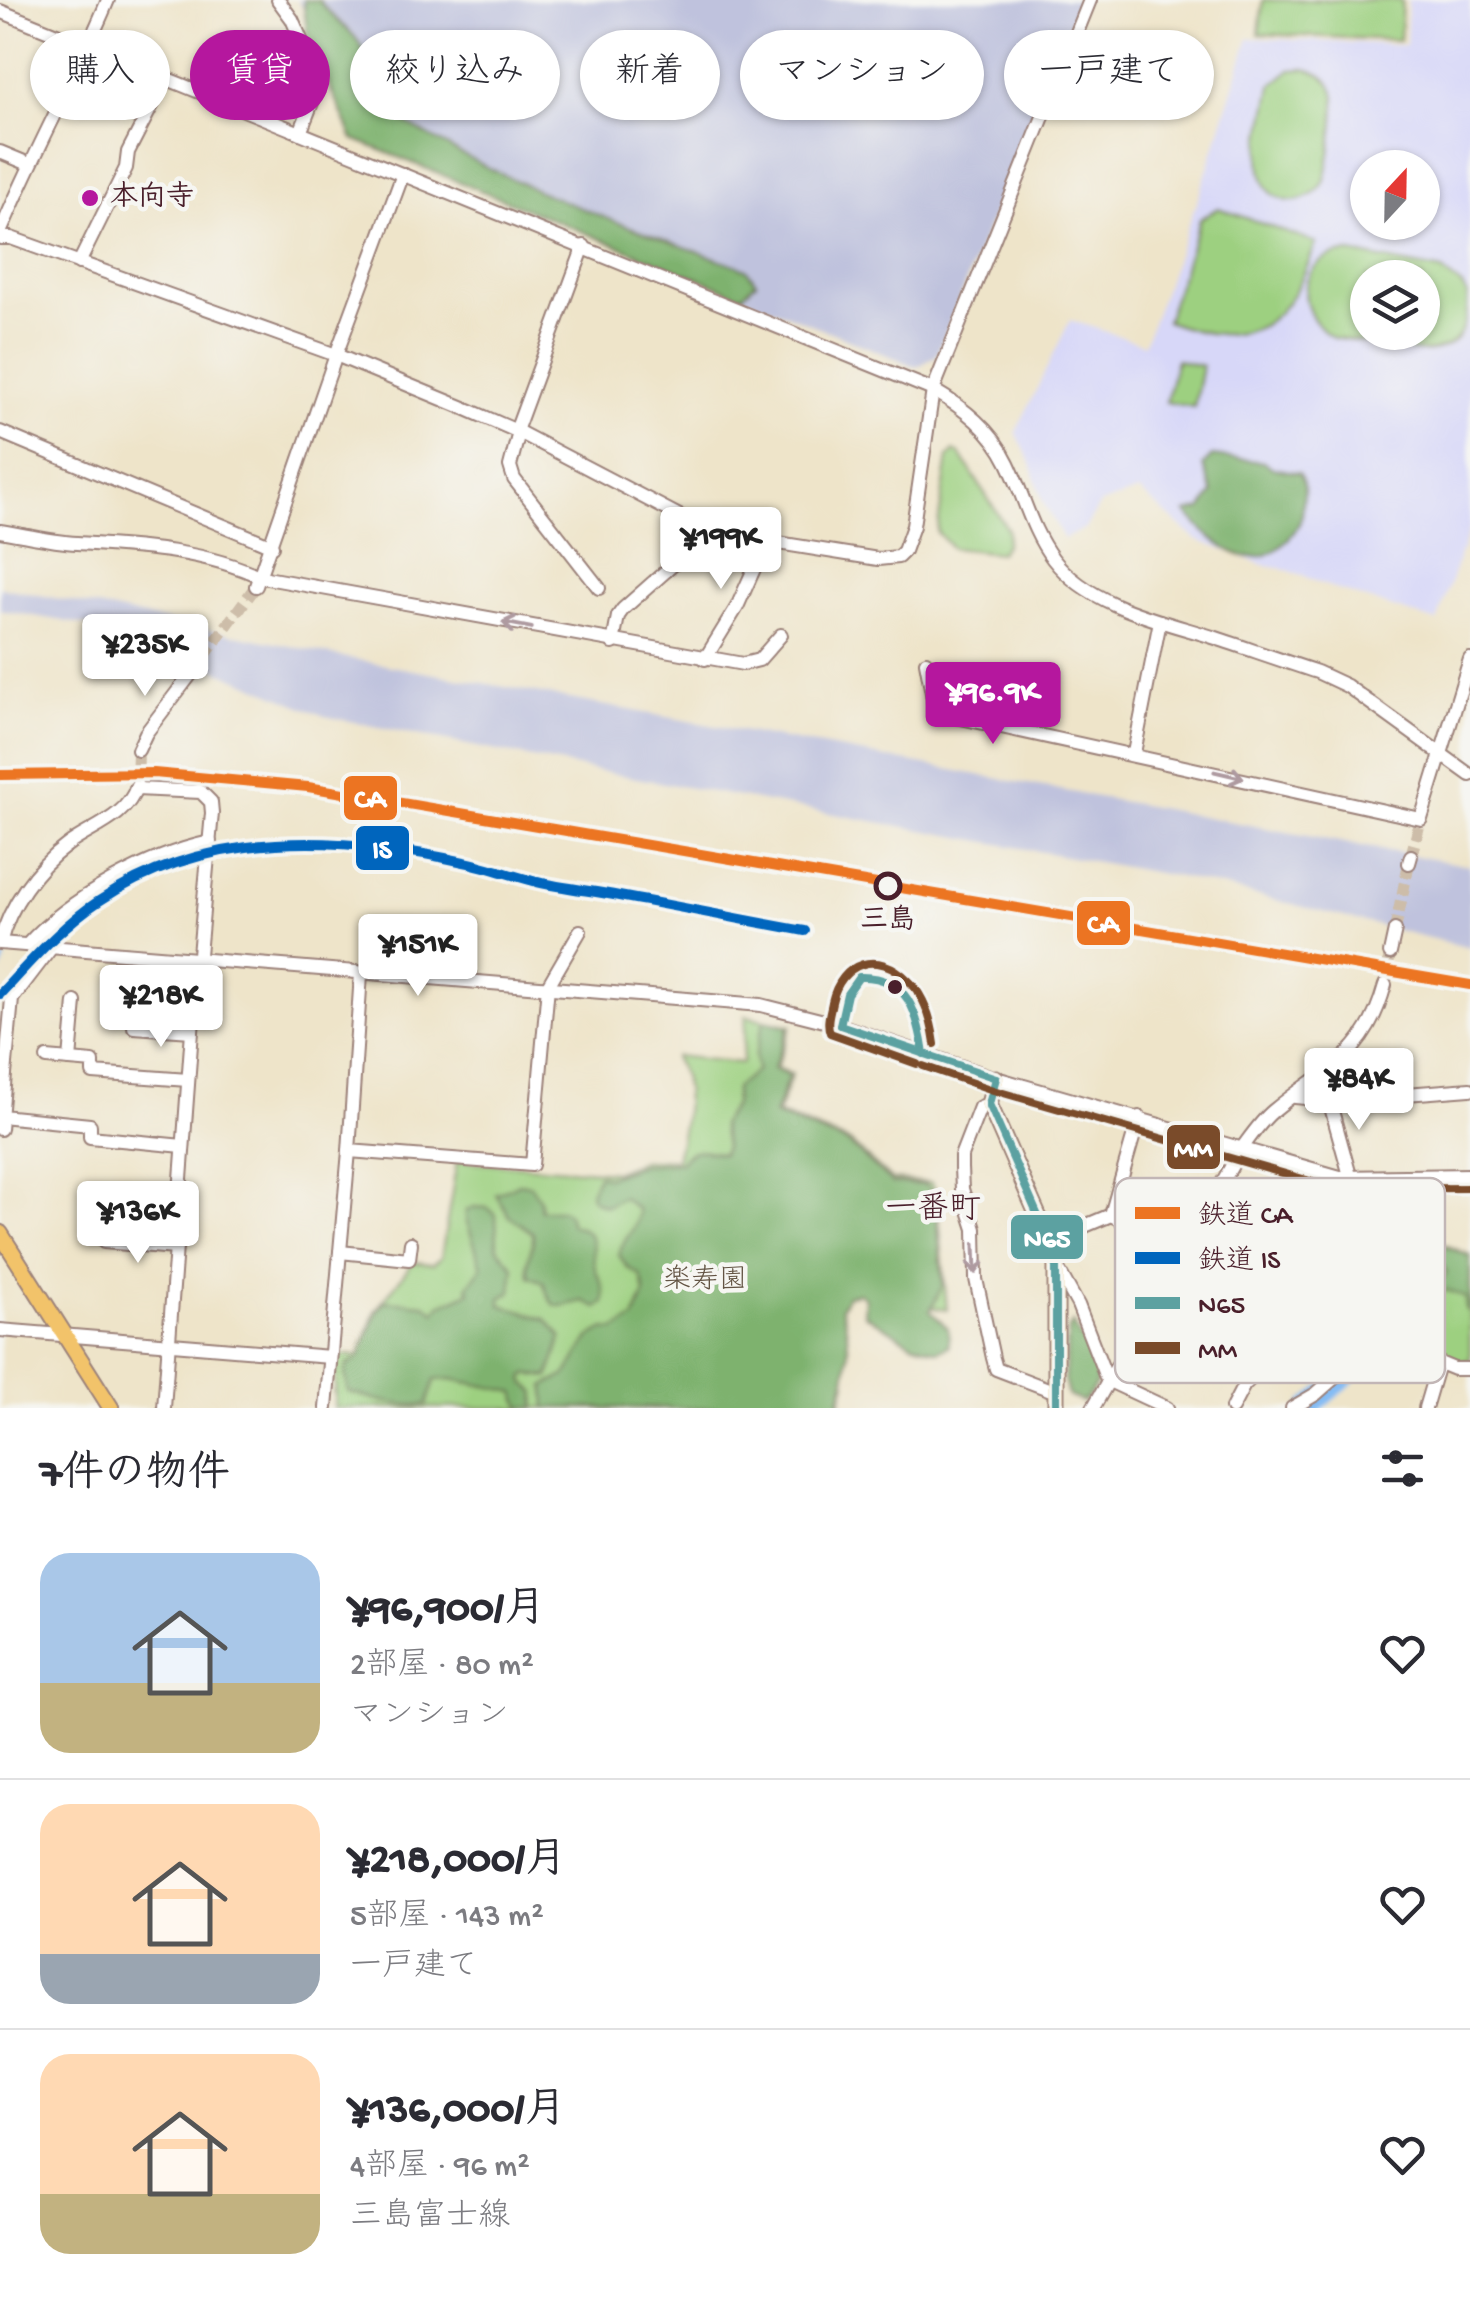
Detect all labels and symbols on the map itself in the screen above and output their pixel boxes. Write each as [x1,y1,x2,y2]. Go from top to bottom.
north arrow [1350,150,1440,240]
place label: 本向寺 [110,180,194,215]
marker: 本向寺 [79,187,101,209]
pin: ¥199K [651,507,791,592]
pin: ¥235K [75,614,215,699]
one-way arrow [501,615,534,634]
pin: ¥96.9K [912,662,1074,747]
one-way arrow [1212,767,1244,785]
line badge: CA [342,774,399,822]
text: CA [354,785,388,818]
line badge: IS [354,824,411,872]
text: IS [372,836,393,869]
marker: 三島 [875,873,901,899]
line badge: CA [1075,899,1132,947]
place label: 三島 [860,904,916,938]
text: CA [1087,910,1121,943]
pin: ¥151K [348,914,488,999]
pin: ¥218K [91,965,231,1050]
unlabelled marker [885,977,905,997]
pin: ¥84K [1300,1048,1418,1133]
line badge: MM [1165,1123,1222,1171]
text: MM [1174,1135,1214,1168]
legend [1115,1178,1445,1383]
pin: ¥136K [68,1181,208,1266]
district label: 一番町 [885,1191,981,1230]
text: 鉄道 CA [1198,1200,1294,1234]
line badge: N65 [1009,1213,1085,1261]
text: N65 [1023,1225,1071,1258]
one-way arrow [966,1243,985,1275]
text: 鉄道 IS [1198,1245,1280,1279]
park label: 楽寿園 [663,1264,747,1298]
text: N65 [1198,1291,1245,1324]
text: MM [1198,1336,1237,1369]

